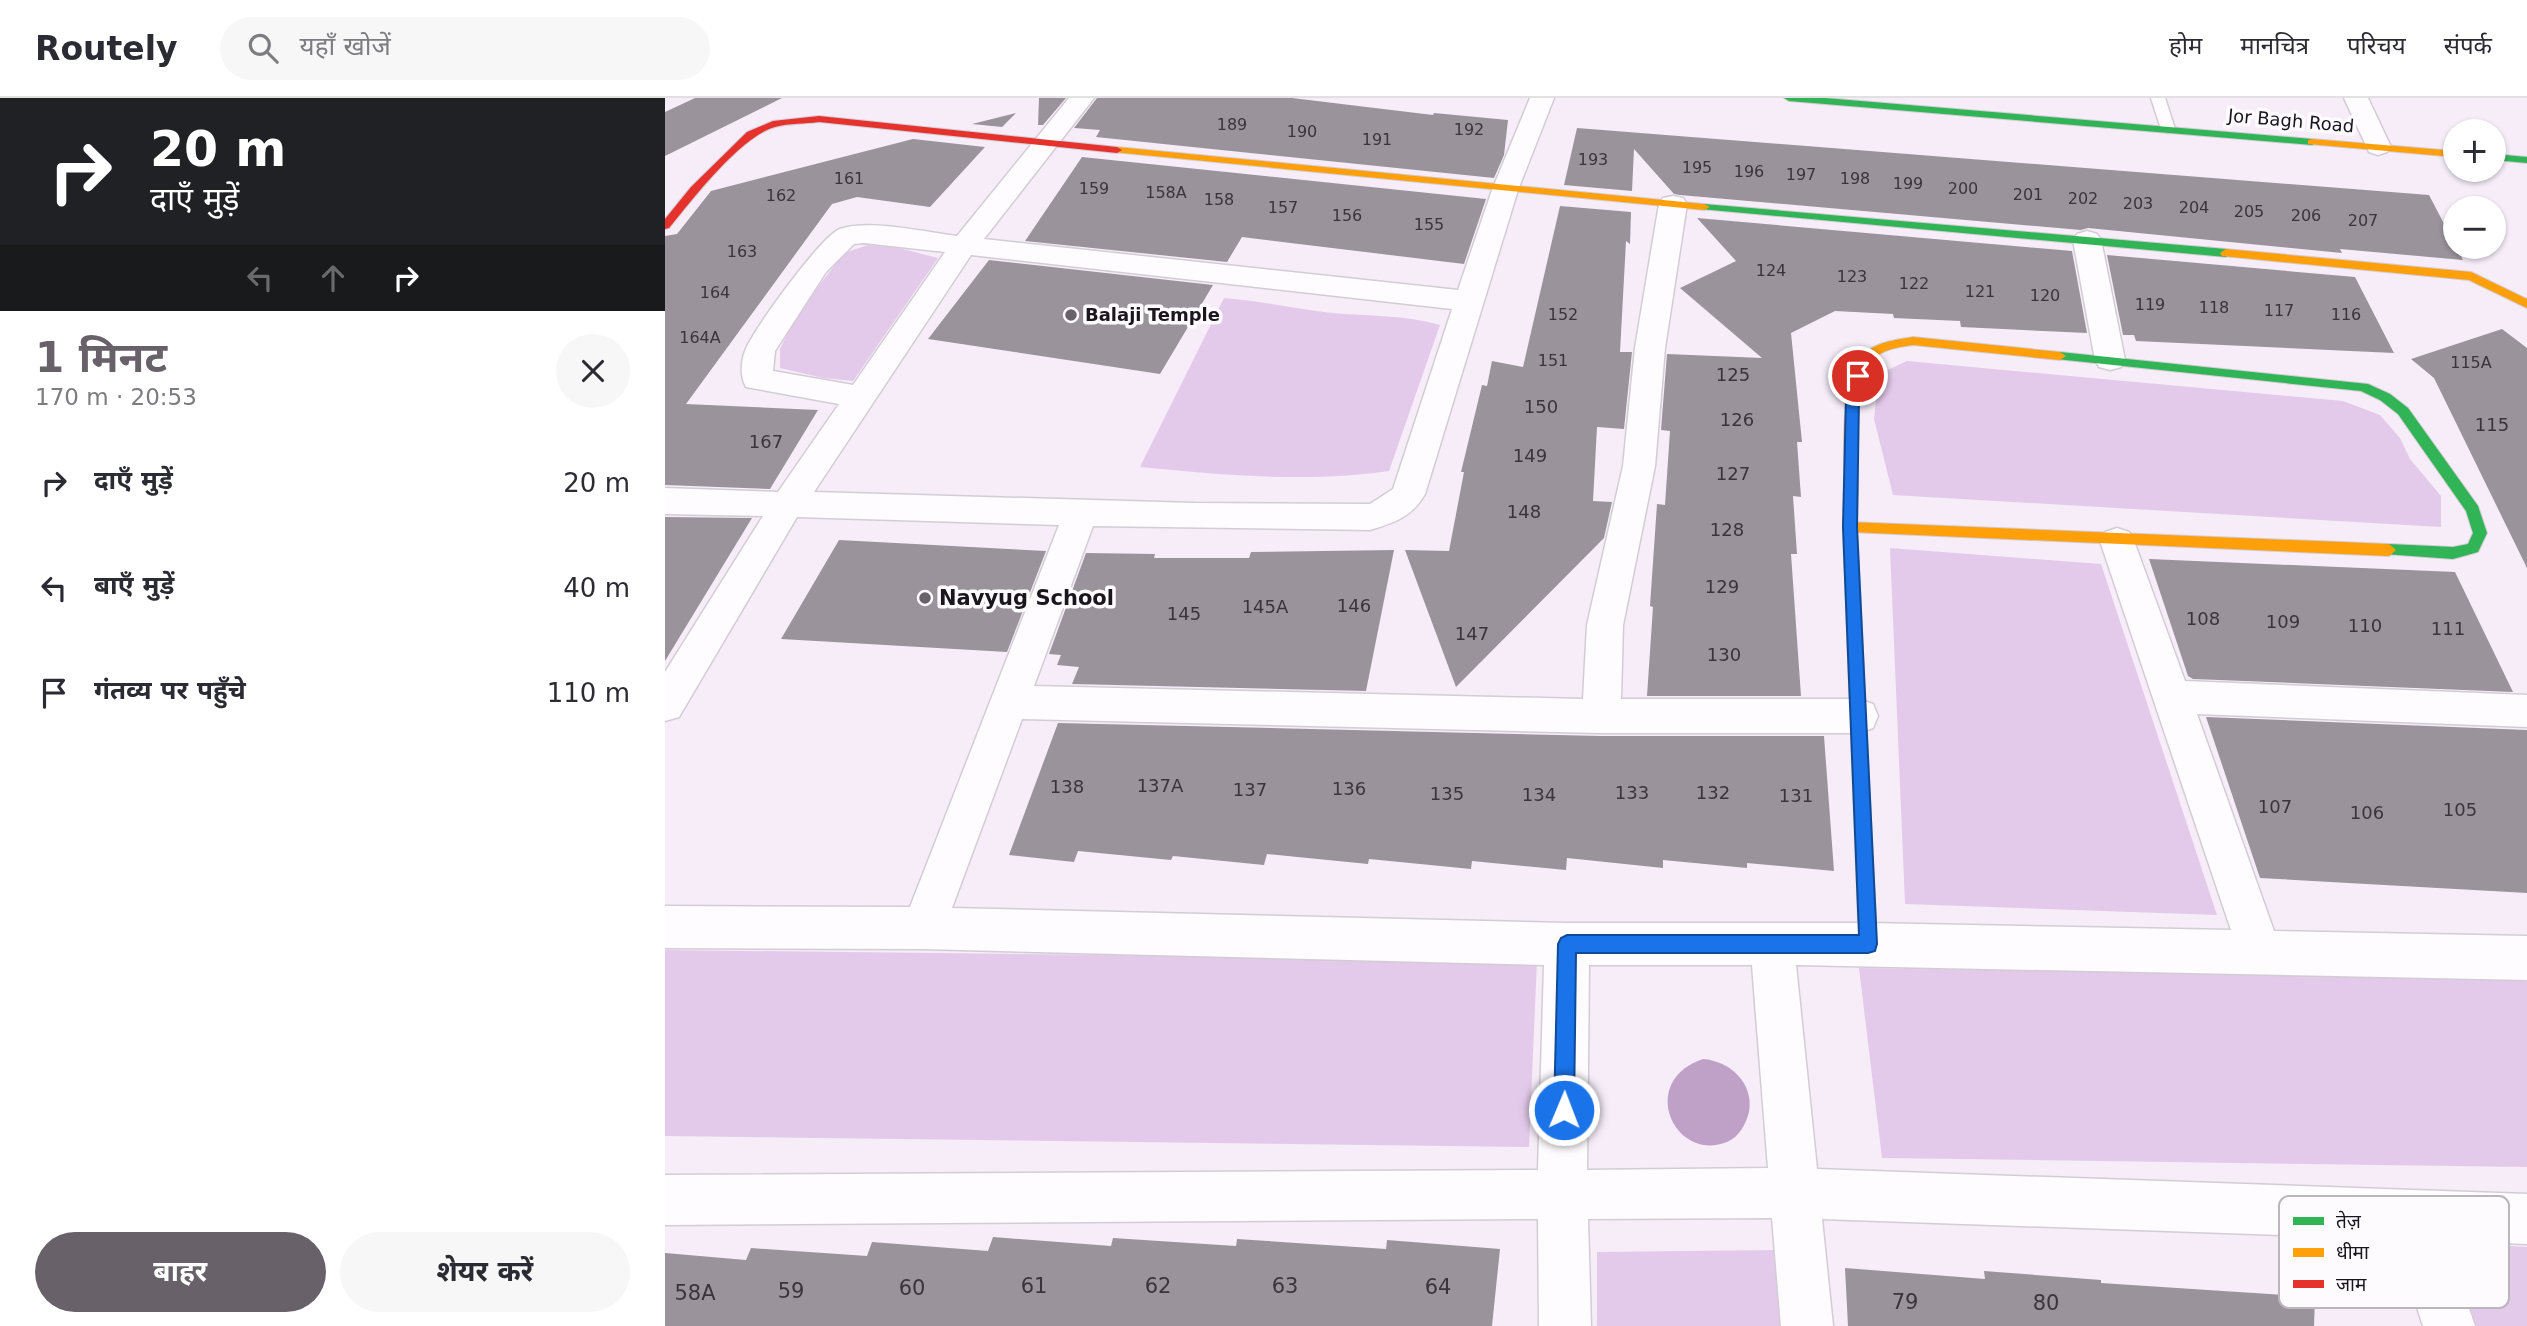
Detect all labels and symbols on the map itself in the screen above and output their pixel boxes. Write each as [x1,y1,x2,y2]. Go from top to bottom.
street label: Jor Bagh Road [2226,104,2355,136]
house number: 189 [1217,115,1247,134]
house number: 192 [1454,120,1484,139]
house number: 190 [1287,122,1317,141]
house number: 191 [1362,130,1392,149]
house number: 193 [1578,150,1608,169]
house number: 195 [1682,158,1712,177]
house number: 196 [1734,162,1764,181]
house number: 197 [1786,165,1816,184]
house number: 161 [834,169,864,188]
house number: 198 [1840,169,1870,188]
house number: 199 [1893,174,1923,193]
house number: 159 [1079,179,1109,198]
house number: 200 [1948,179,1978,198]
house number: 158A [1145,183,1187,202]
house number: 201 [2013,185,2043,204]
house number: 162 [766,186,796,205]
house number: 202 [2068,189,2098,208]
house number: 158 [1204,190,1234,209]
house number: 203 [2123,194,2153,213]
house number: 157 [1268,198,1298,217]
house number: 204 [2179,198,2209,217]
house number: 205 [2234,202,2264,221]
house number: 156 [1332,206,1362,225]
house number: 206 [2291,206,2321,225]
house number: 207 [2348,211,2378,230]
house number: 155 [1414,215,1444,234]
house number: 163 [727,242,757,261]
house number: 124 [1756,261,1786,280]
house number: 123 [1837,267,1867,286]
house number: 122 [1899,274,1929,293]
house number: 121 [1965,282,1995,301]
house number: 164 [700,283,730,302]
house number: 120 [2030,286,2060,305]
house number: 119 [2135,295,2165,314]
house number: 118 [2199,298,2229,317]
house number: 117 [2264,301,2294,320]
place label: Balaji Temple [1085,304,1220,325]
house number: 152 [1548,305,1578,324]
house number: 116 [2331,305,2361,324]
marker: Balaji Temple [1063,307,1079,323]
house number: 164A [679,328,721,347]
pin [1828,346,1888,406]
house number: 151 [1538,351,1568,370]
house number: 115A [2450,353,2492,372]
house number: 125 [1716,364,1750,385]
house number: 150 [1524,396,1558,417]
house number: 126 [1720,409,1754,430]
house number: 115 [2475,414,2509,435]
house number: 167 [749,431,783,452]
house number: 149 [1513,445,1547,466]
house number: 127 [1716,463,1750,484]
house number: 148 [1507,501,1541,522]
house number: 128 [1710,519,1744,540]
house number: 129 [1705,576,1739,597]
place label: Navyug School [939,586,1114,610]
marker: Navyug School [917,590,933,606]
house number: 146 [1337,595,1371,616]
house number: 145A [1242,596,1289,617]
house number: 145 [1167,603,1201,624]
house number: 108 [2186,608,2220,629]
house number: 109 [2266,611,2300,632]
house number: 110 [2348,615,2382,636]
house number: 111 [2431,618,2465,639]
house number: 147 [1455,623,1489,644]
house number: 130 [1707,644,1741,665]
house number: 137A [1137,775,1184,796]
house number: 138 [1050,776,1084,797]
house number: 136 [1332,778,1366,799]
house number: 137 [1233,779,1267,800]
house number: 133 [1615,782,1649,803]
house number: 132 [1696,782,1730,803]
house number: 135 [1430,783,1464,804]
house number: 134 [1522,784,1556,805]
house number: 131 [1779,785,1813,806]
house number: 107 [2258,796,2292,817]
house number: 105 [2443,799,2477,820]
house number: 106 [2350,802,2384,823]
position arrow [1527,1073,1601,1147]
legend [2279,1196,2509,1308]
text: तेज़ [2336,1210,2362,1232]
text: धीमा [2336,1241,2370,1263]
text: जाम [2336,1273,2367,1295]
house number: 61 [1021,1274,1047,1298]
house number: 62 [1145,1274,1171,1298]
house number: 63 [1272,1274,1298,1298]
house number: 64 [1425,1275,1451,1299]
house number: 60 [899,1276,925,1300]
house number: 59 [778,1279,804,1303]
house number: 58A [674,1281,716,1305]
house number: 79 [1892,1290,1918,1314]
house number: 80 [2033,1291,2059,1315]

